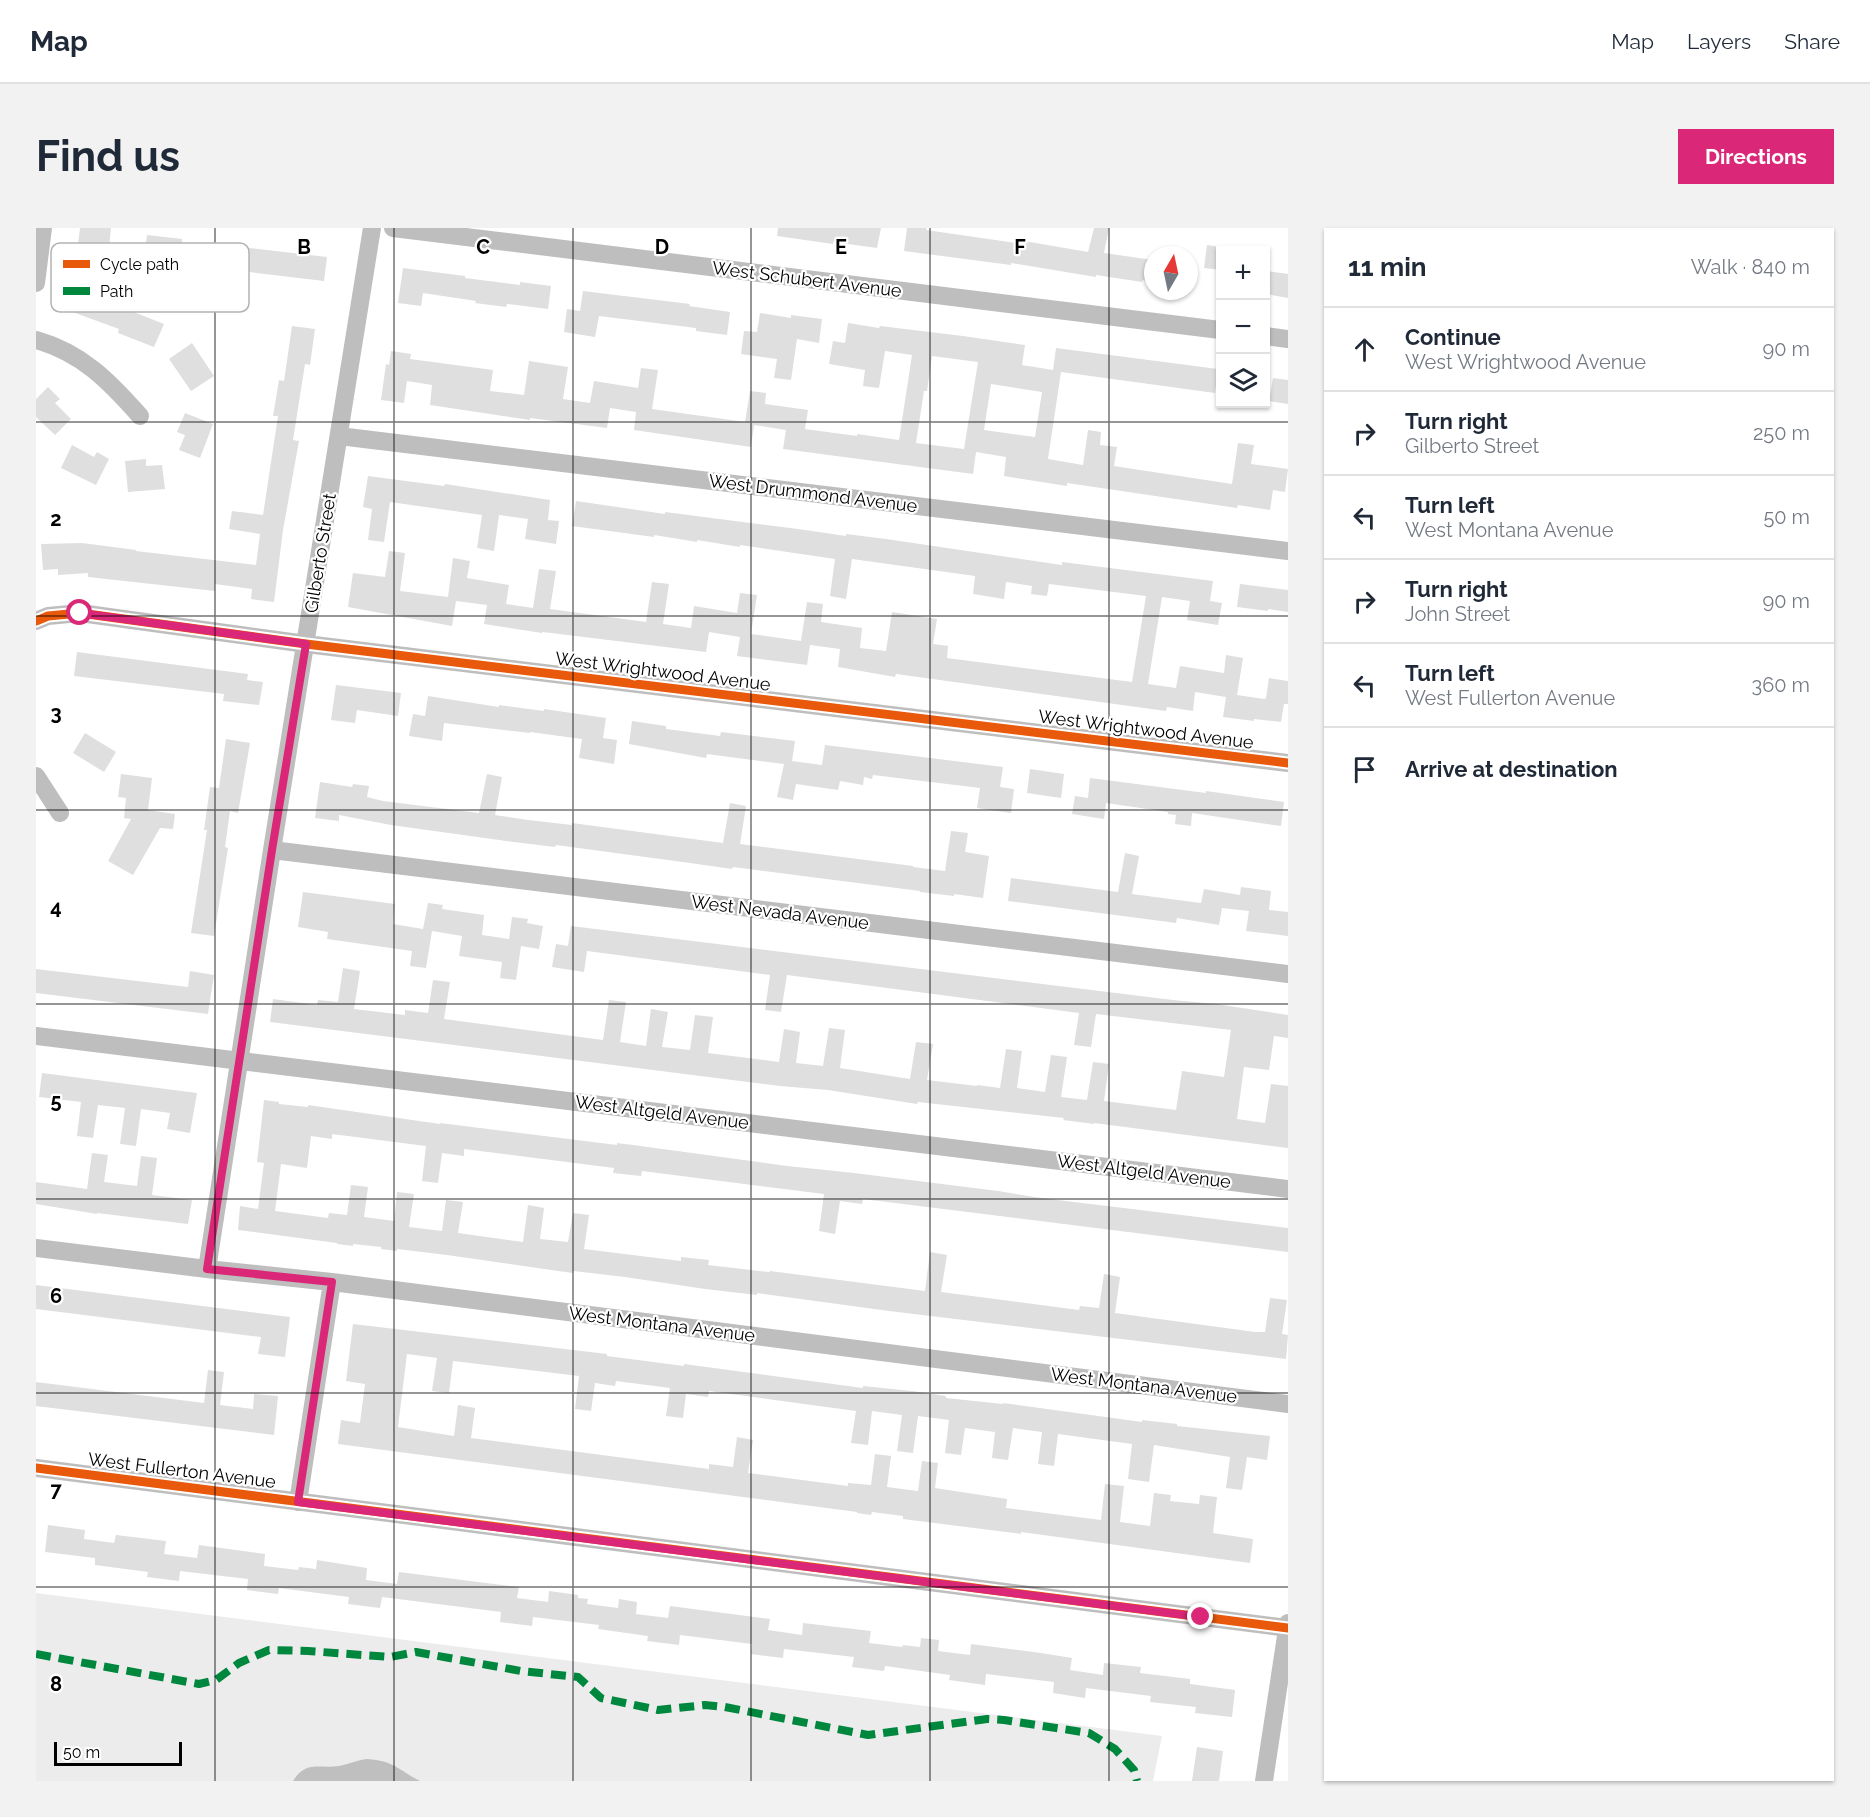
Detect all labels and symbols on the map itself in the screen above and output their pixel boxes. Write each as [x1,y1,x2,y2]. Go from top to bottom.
text: B [297,235,311,259]
text: C [476,235,490,259]
text: D [655,235,669,259]
text: E [835,235,847,259]
text: F [1014,235,1026,259]
legend [51,243,249,312]
north arrow [1144,246,1198,300]
text: Cycle path [100,255,179,274]
street label: West Schubert Avenue [711,257,903,301]
text: Path [100,282,133,301]
street label: West Drummond Avenue [707,470,919,516]
street label: Gilberto Street [300,492,340,614]
text: 2 [50,507,62,531]
route start [66,599,92,625]
street label: West Wrightwood Avenue [554,647,772,695]
text: 3 [50,701,62,725]
street label: West Wrightwood Avenue [1037,705,1255,753]
street label: West Nevada Avenue [690,891,871,933]
text: 4 [50,895,62,919]
text: 5 [50,1089,62,1113]
street label: West Altgeld Avenue [574,1091,750,1133]
street label: West Altgeld Avenue [1056,1150,1232,1192]
text: 6 [50,1284,62,1308]
street label: West Montana Avenue [568,1302,757,1346]
street label: West Montana Avenue [1050,1363,1239,1407]
street label: West Fullerton Avenue [87,1448,278,1492]
text: 7 [50,1478,62,1502]
route end [1187,1603,1213,1629]
text: 8 [50,1672,62,1696]
scale bar [54,1739,182,1766]

